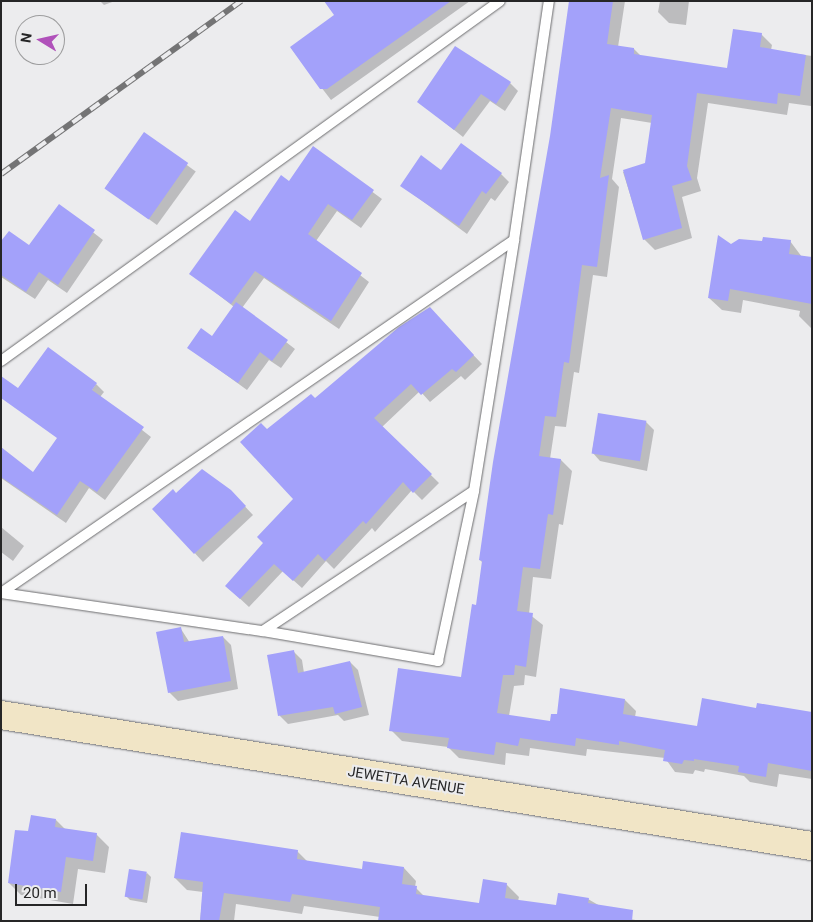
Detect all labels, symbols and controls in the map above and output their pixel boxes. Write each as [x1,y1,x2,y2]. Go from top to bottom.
north arrow [15,15,65,65]
text: N [17,32,35,44]
street label: JEWETTA AVENUE [347,763,465,797]
scale bar [18,874,90,906]
text: 20 m [23,884,57,902]

